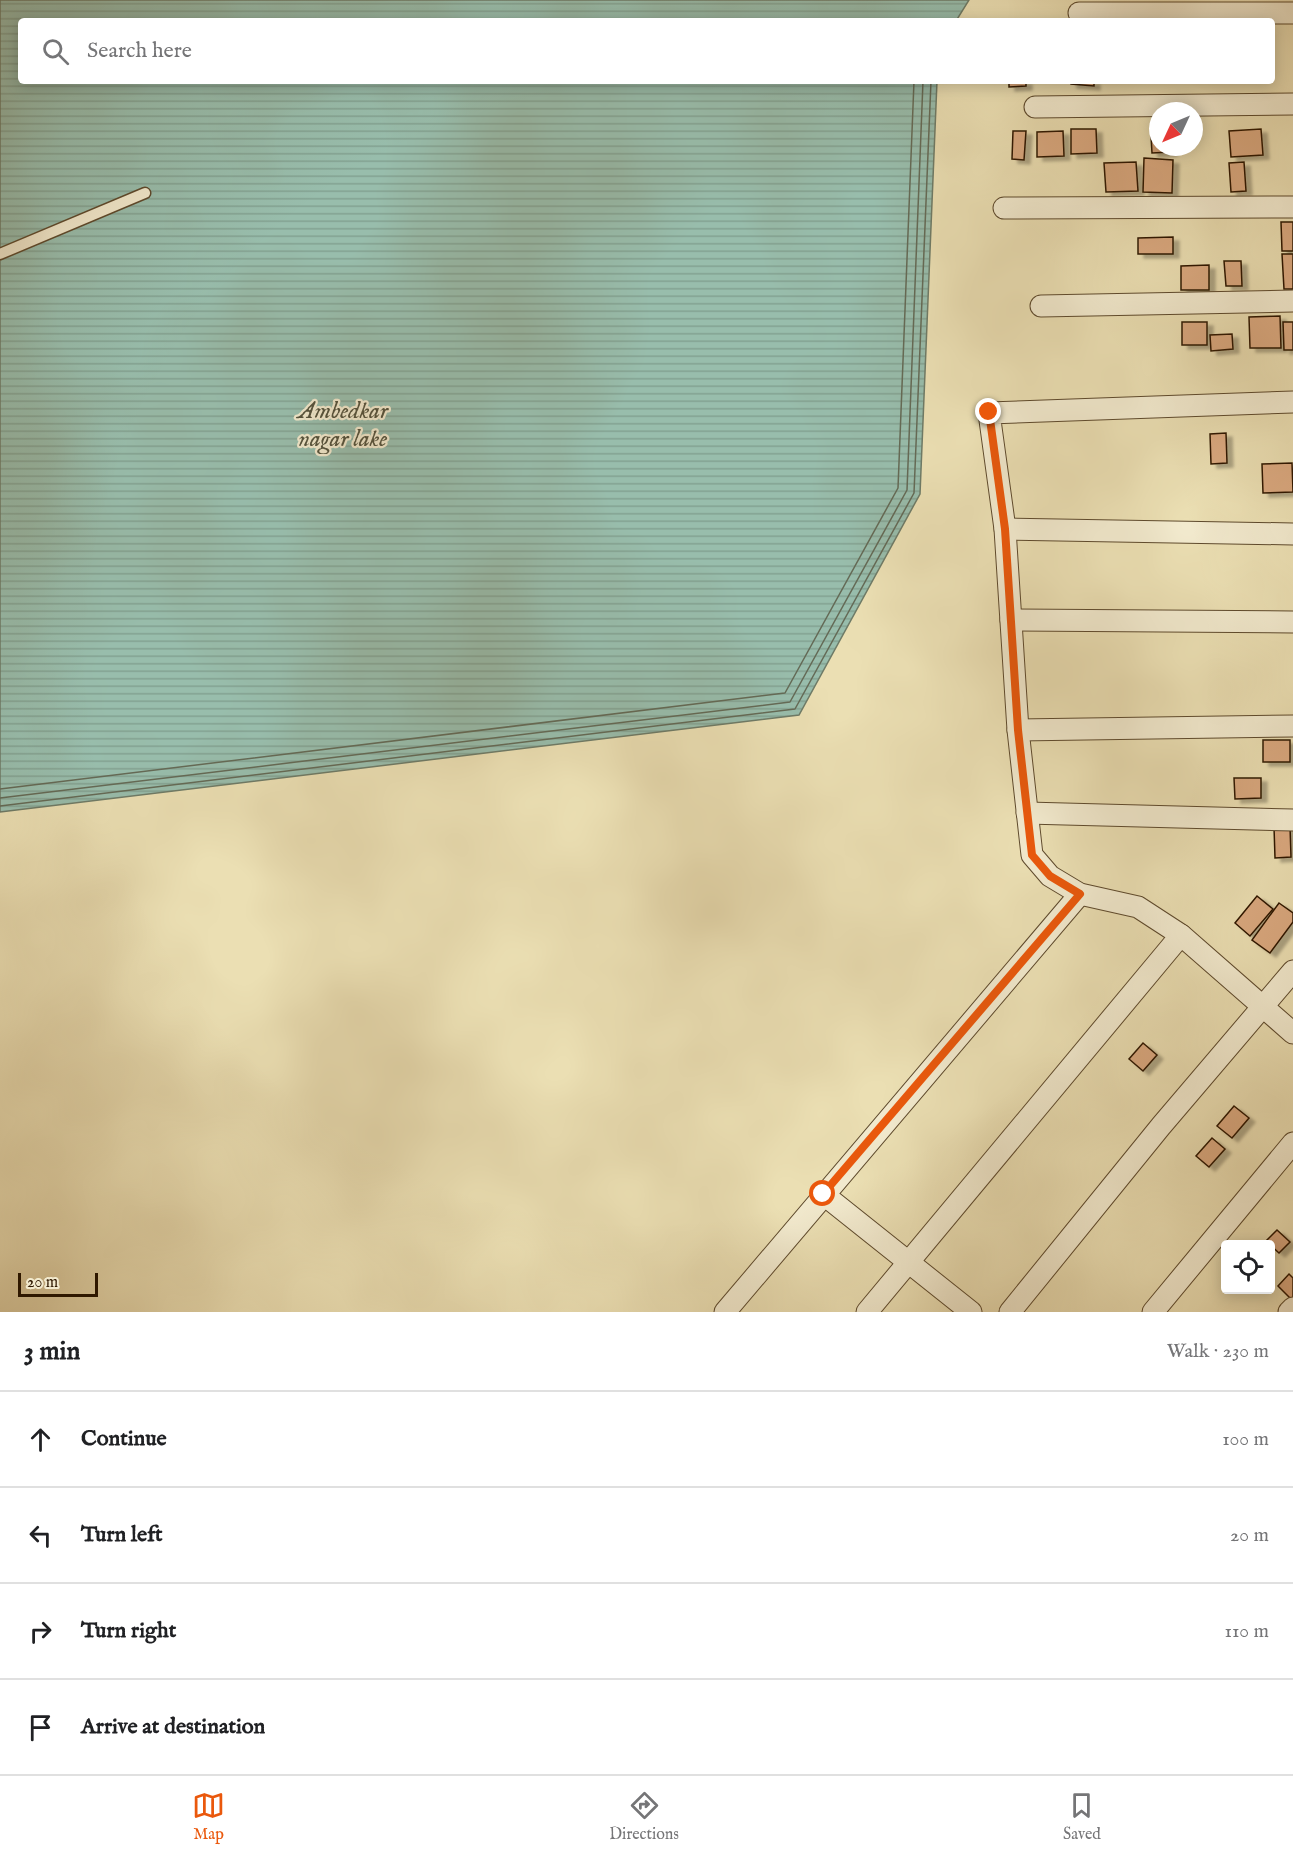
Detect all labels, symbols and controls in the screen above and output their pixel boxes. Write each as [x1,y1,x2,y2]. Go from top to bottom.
search box [18,18,1275,84]
icon: search [39,35,72,68]
text: Search here [87,37,192,65]
north arrow [1149,102,1203,156]
water label: Ambedkar nagar lake [295,396,390,455]
route end [975,398,1001,424]
route start [809,1180,835,1206]
map controls [1221,1240,1275,1294]
button: locate [1221,1240,1275,1294]
scale bar [18,1270,98,1298]
text: 20 m [27,1273,58,1293]
text: 3 min [24,1335,80,1368]
text: Walk · 230 m [1167,1339,1269,1364]
icon: ahead [24,1423,57,1456]
text: Continue [81,1425,167,1453]
text: 100 m [1222,1427,1269,1452]
icon: left [24,1519,57,1552]
text: Turn left [81,1521,163,1549]
text: 20 m [1230,1523,1269,1548]
icon: right [24,1615,57,1648]
text: Turn right [81,1617,176,1645]
text: 110 m [1225,1619,1269,1644]
icon: arrive [24,1711,57,1744]
text: Arrive at destination [81,1713,265,1741]
tab: Map [192,1789,225,1845]
tab: Directions [609,1789,679,1845]
tab: Saved [1063,1789,1101,1845]

